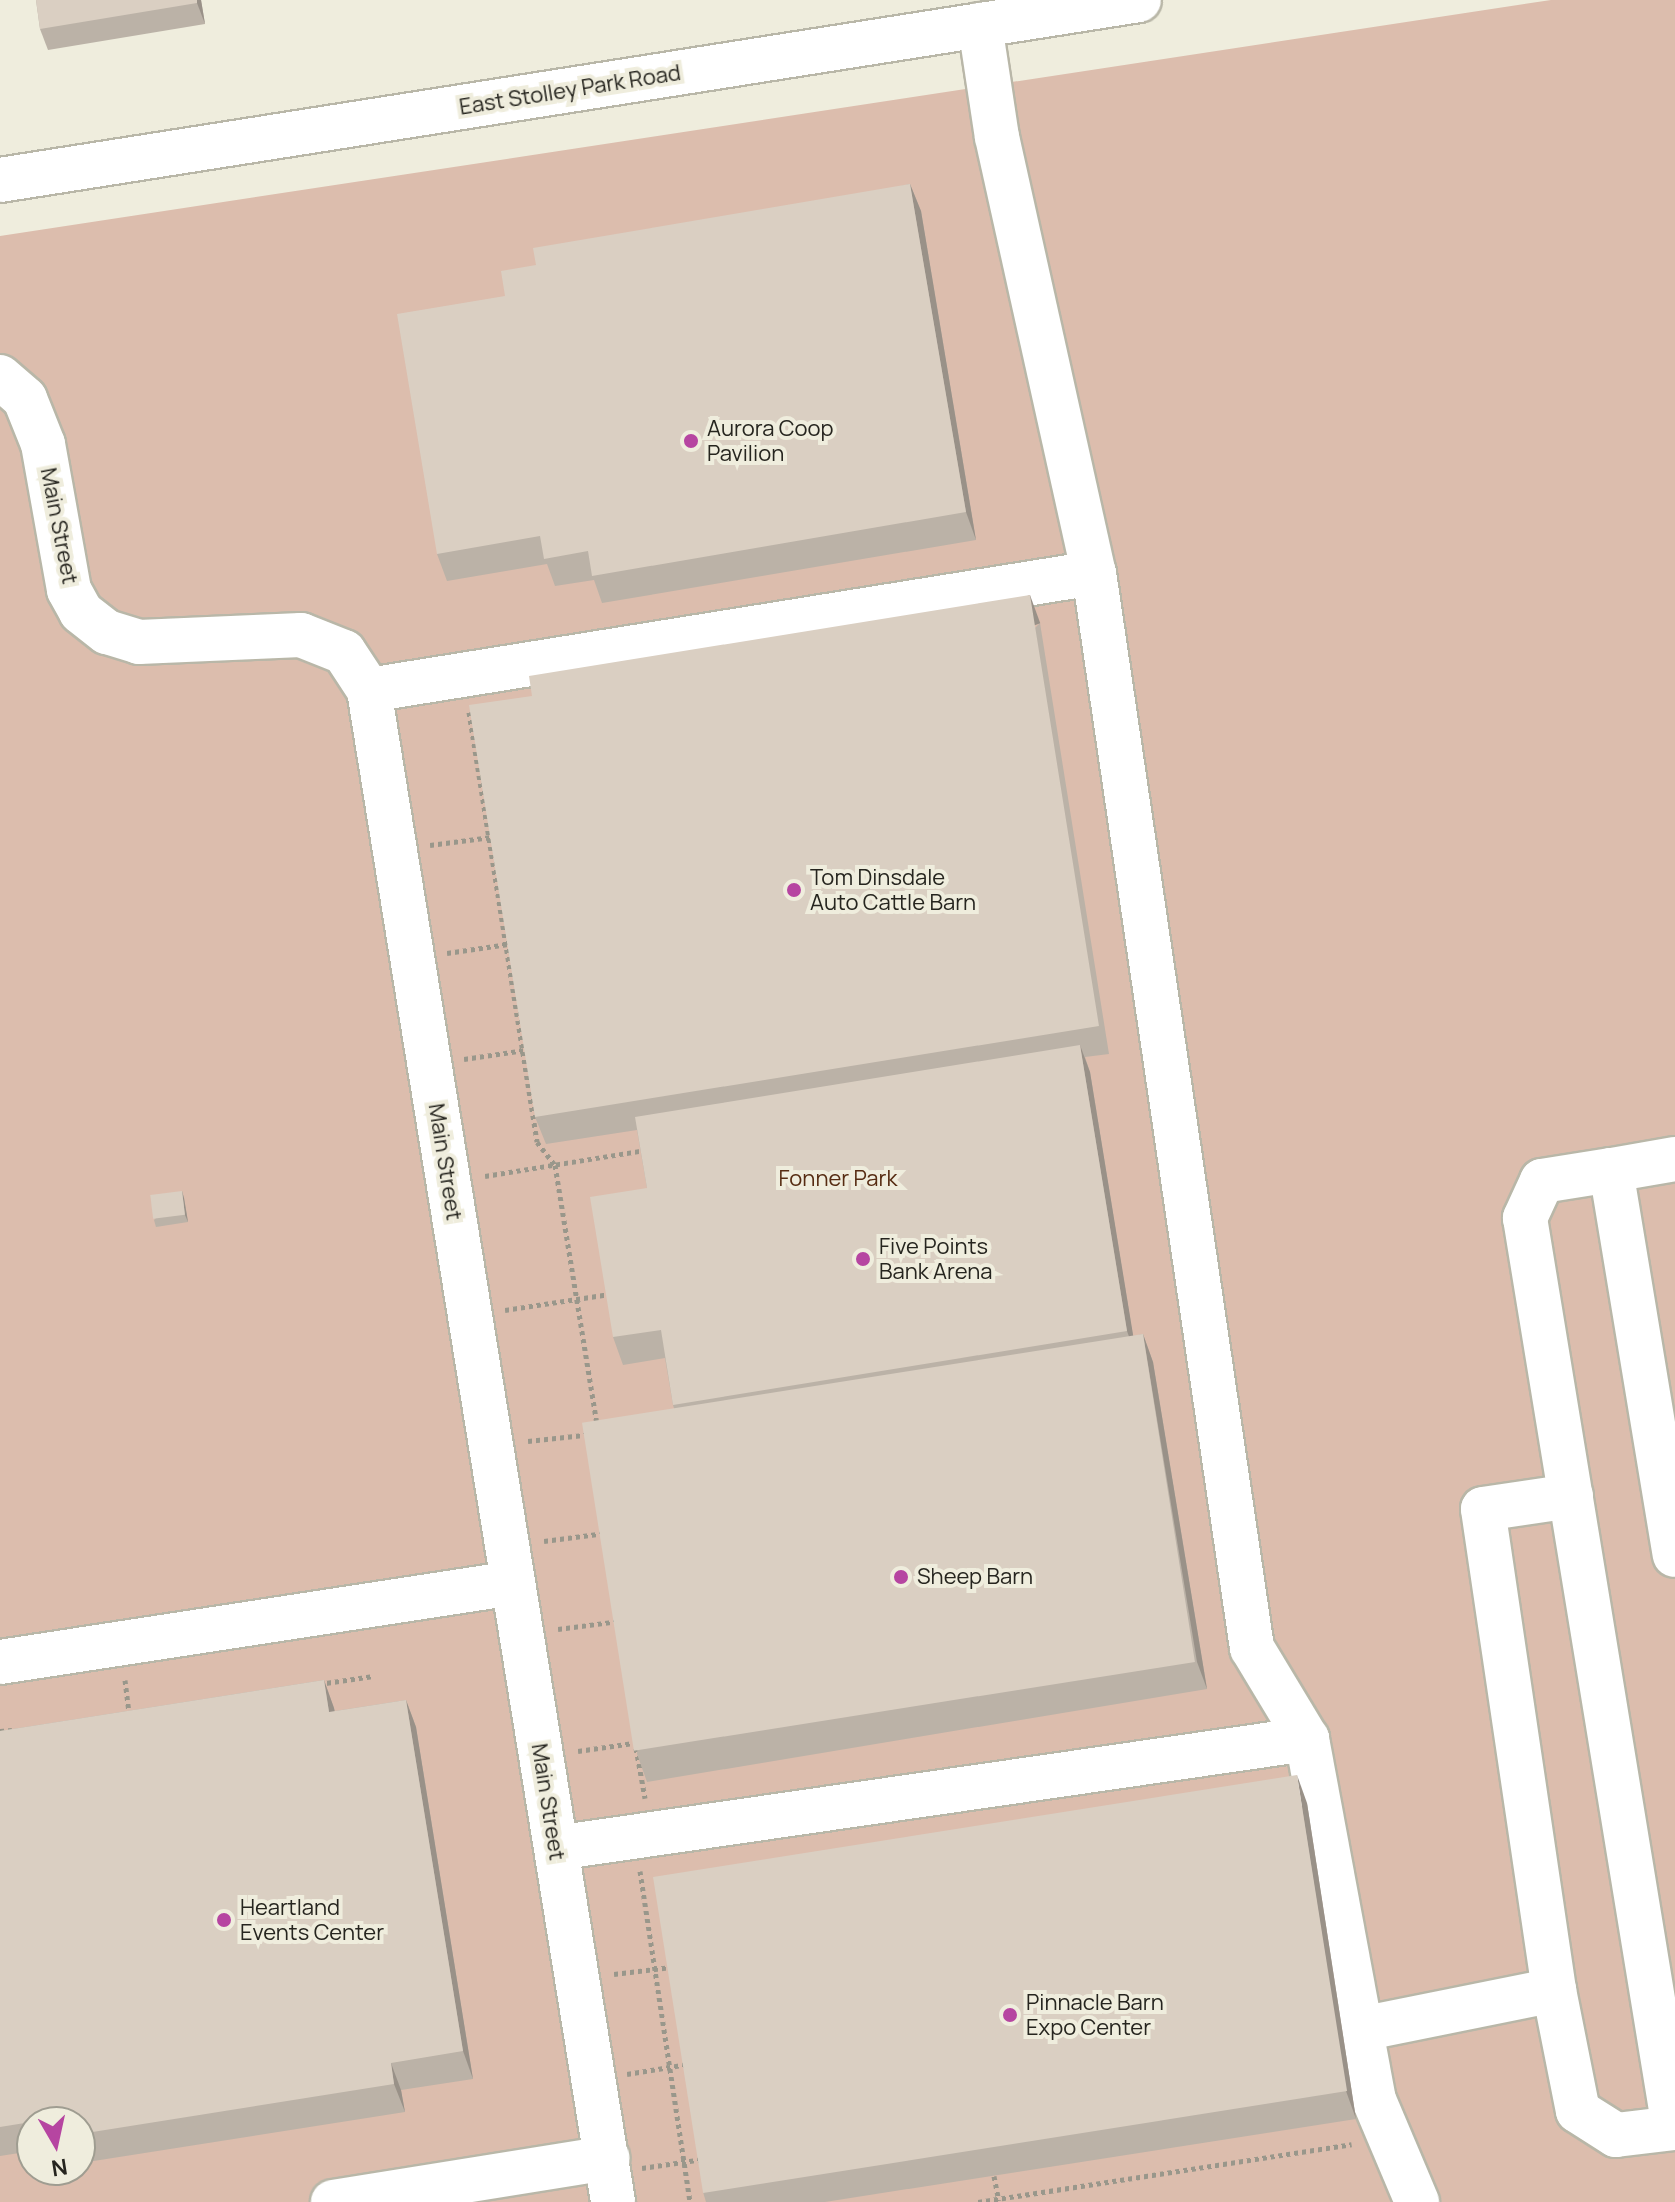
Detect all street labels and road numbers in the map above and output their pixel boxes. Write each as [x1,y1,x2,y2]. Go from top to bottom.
street label: East Stolley Park Road [457,59,683,121]
street label: Main Street [35,466,83,586]
street label: Main Street [423,1102,467,1222]
street label: Main Street [526,1742,570,1862]

